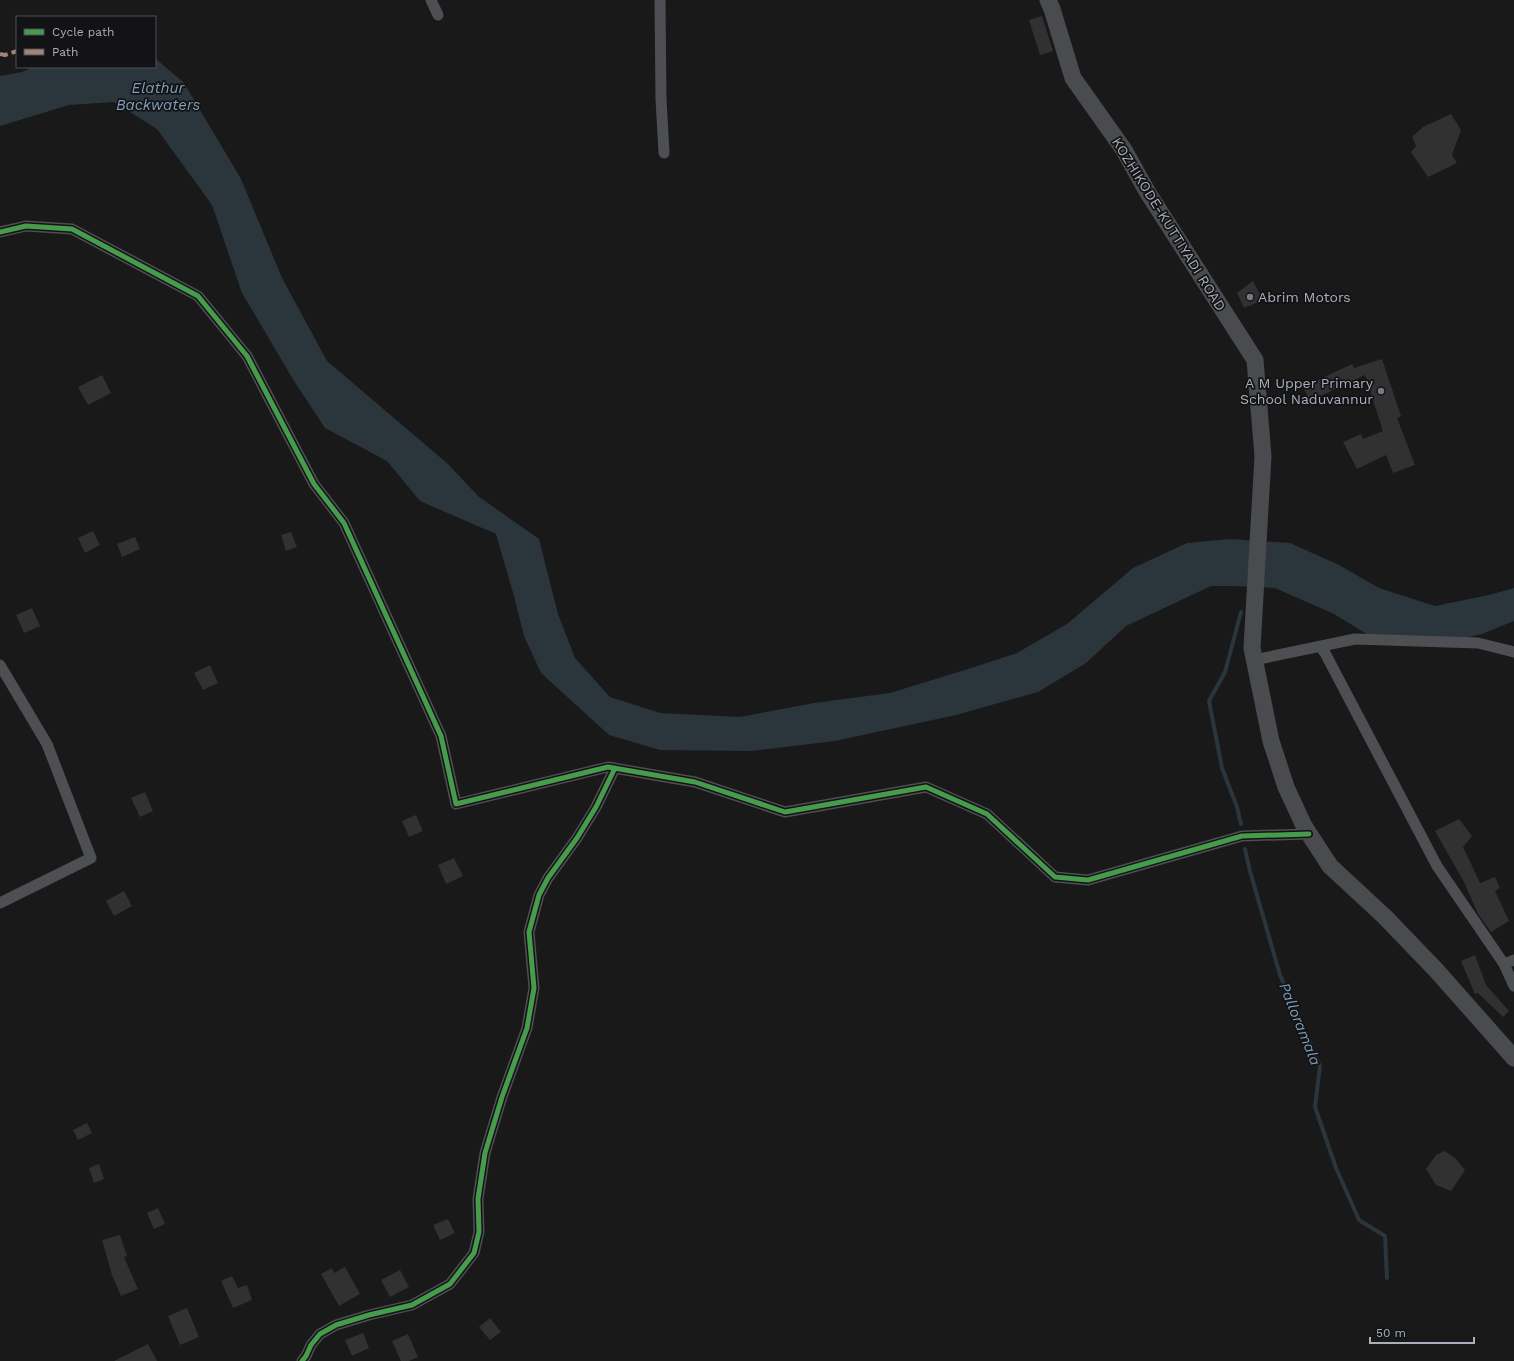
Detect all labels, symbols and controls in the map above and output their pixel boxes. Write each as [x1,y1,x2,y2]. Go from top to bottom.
legend [16,16,156,68]
text: Cycle path [52,25,114,39]
text: Path [52,45,78,59]
water label: Elathur Backwaters [116,79,200,114]
street label: KOZHIKODE-KUTTIYADI ROAD [1109,134,1229,314]
place label: Abrim Motors [1258,289,1351,305]
marker: Abrim Motors [1245,292,1255,302]
place label: A M Upper Primary School Naduvannur [1240,375,1374,407]
marker: A M Upper Primary School Naduvannur [1376,386,1386,396]
water label: Palloramala [1275,980,1325,1068]
scale bar [1370,1319,1474,1345]
text: 50 m [1376,1326,1406,1340]

